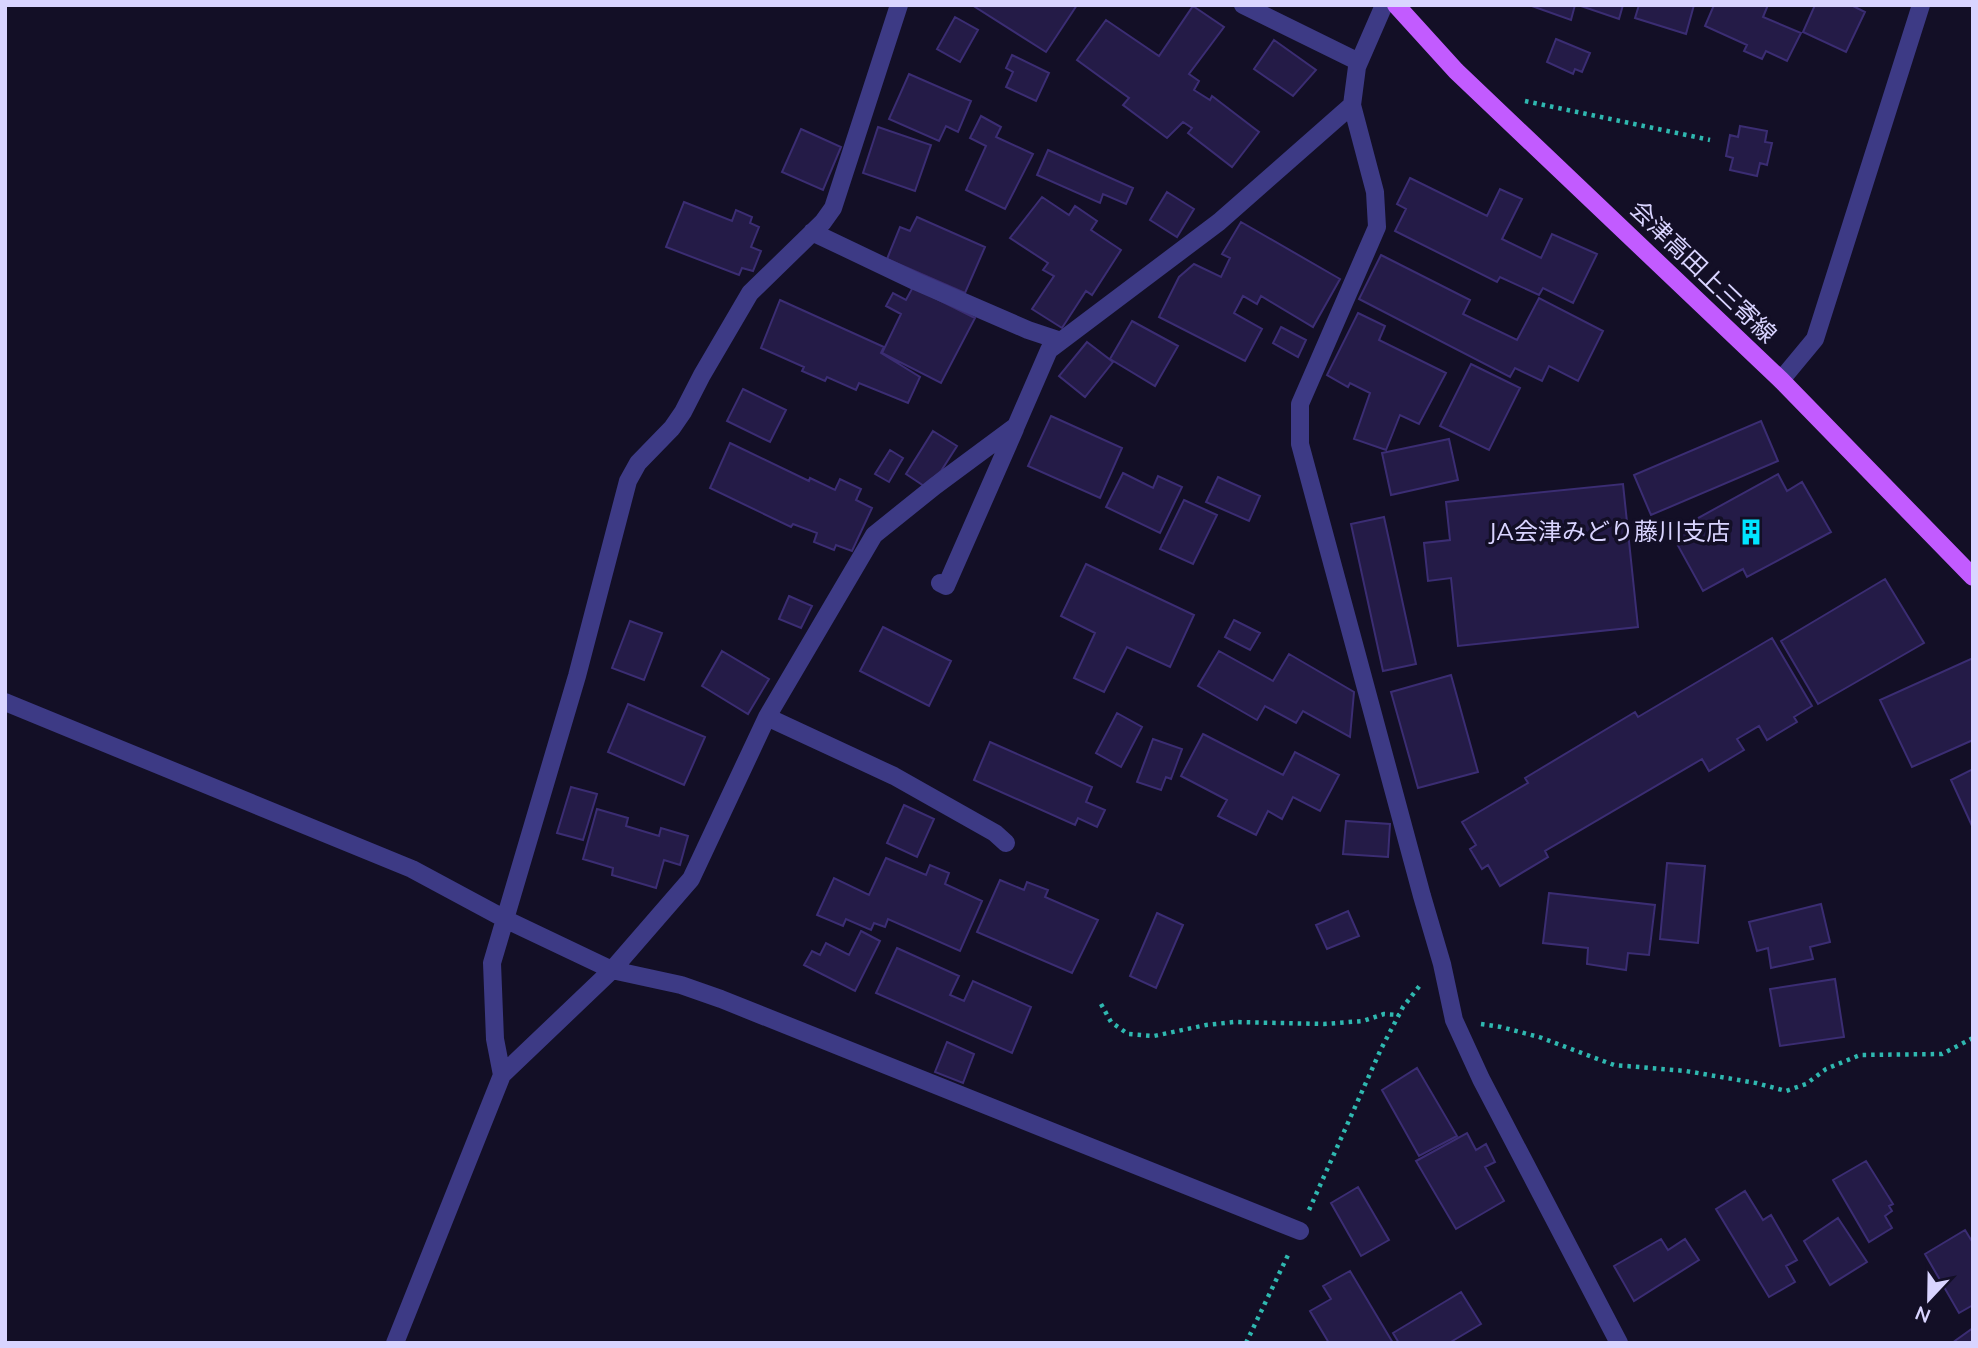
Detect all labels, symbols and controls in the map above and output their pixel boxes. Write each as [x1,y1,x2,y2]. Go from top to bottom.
street label: 会津高田上三寄線 [1624,194,1783,349]
place label: JA会津みどり藤川支店 [1488,516,1730,546]
building icon: JA会津みどり藤川支店 [1736,517,1766,547]
north arrow [1894,1264,1964,1334]
text: N [1911,1301,1934,1329]

